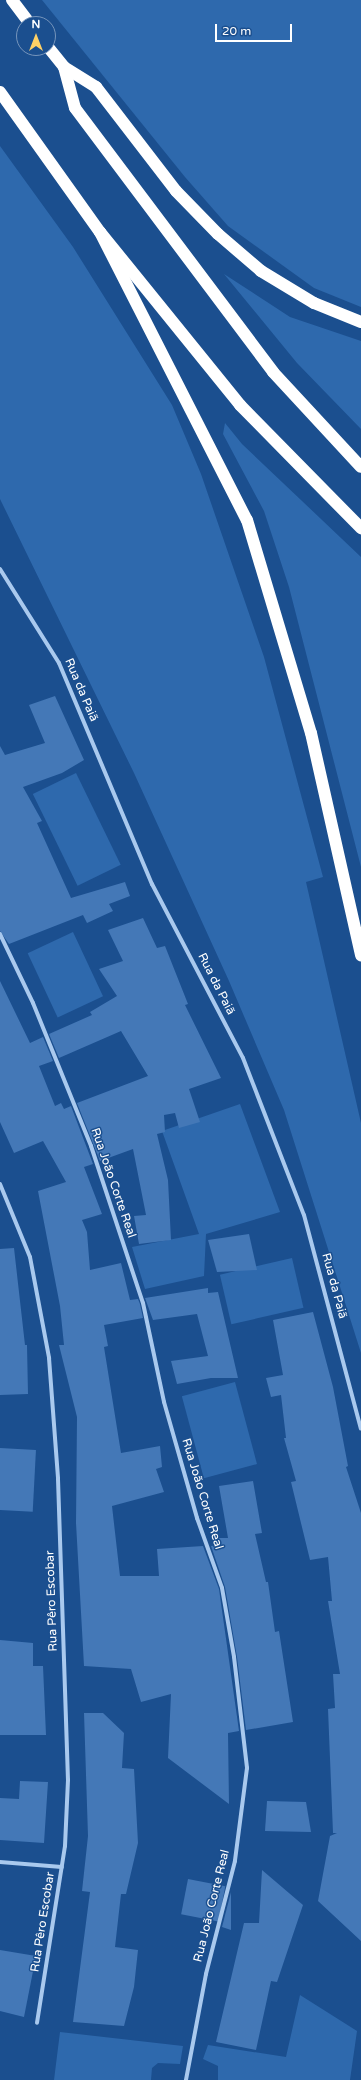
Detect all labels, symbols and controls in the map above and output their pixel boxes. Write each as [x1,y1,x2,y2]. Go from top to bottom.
north arrow [16,16,56,56]
scale bar [217,16,294,42]
text: N [32,18,40,31]
text: 20 m [222,24,251,38]
street label: Rua da Paiã [61,656,101,724]
street label: Rua da Paiã [194,951,238,1017]
street label: Rua João Corte Real [87,1126,139,1240]
street label: Rua da Paiã [318,1252,350,1320]
street label: Rua João Corte Real [178,1437,226,1551]
street label: Rua Pêro Escobar [43,1550,61,1652]
street label: Rua João Corte Real [191,1848,233,1964]
street label: Rua Pêro Escobar [28,1871,58,1973]

